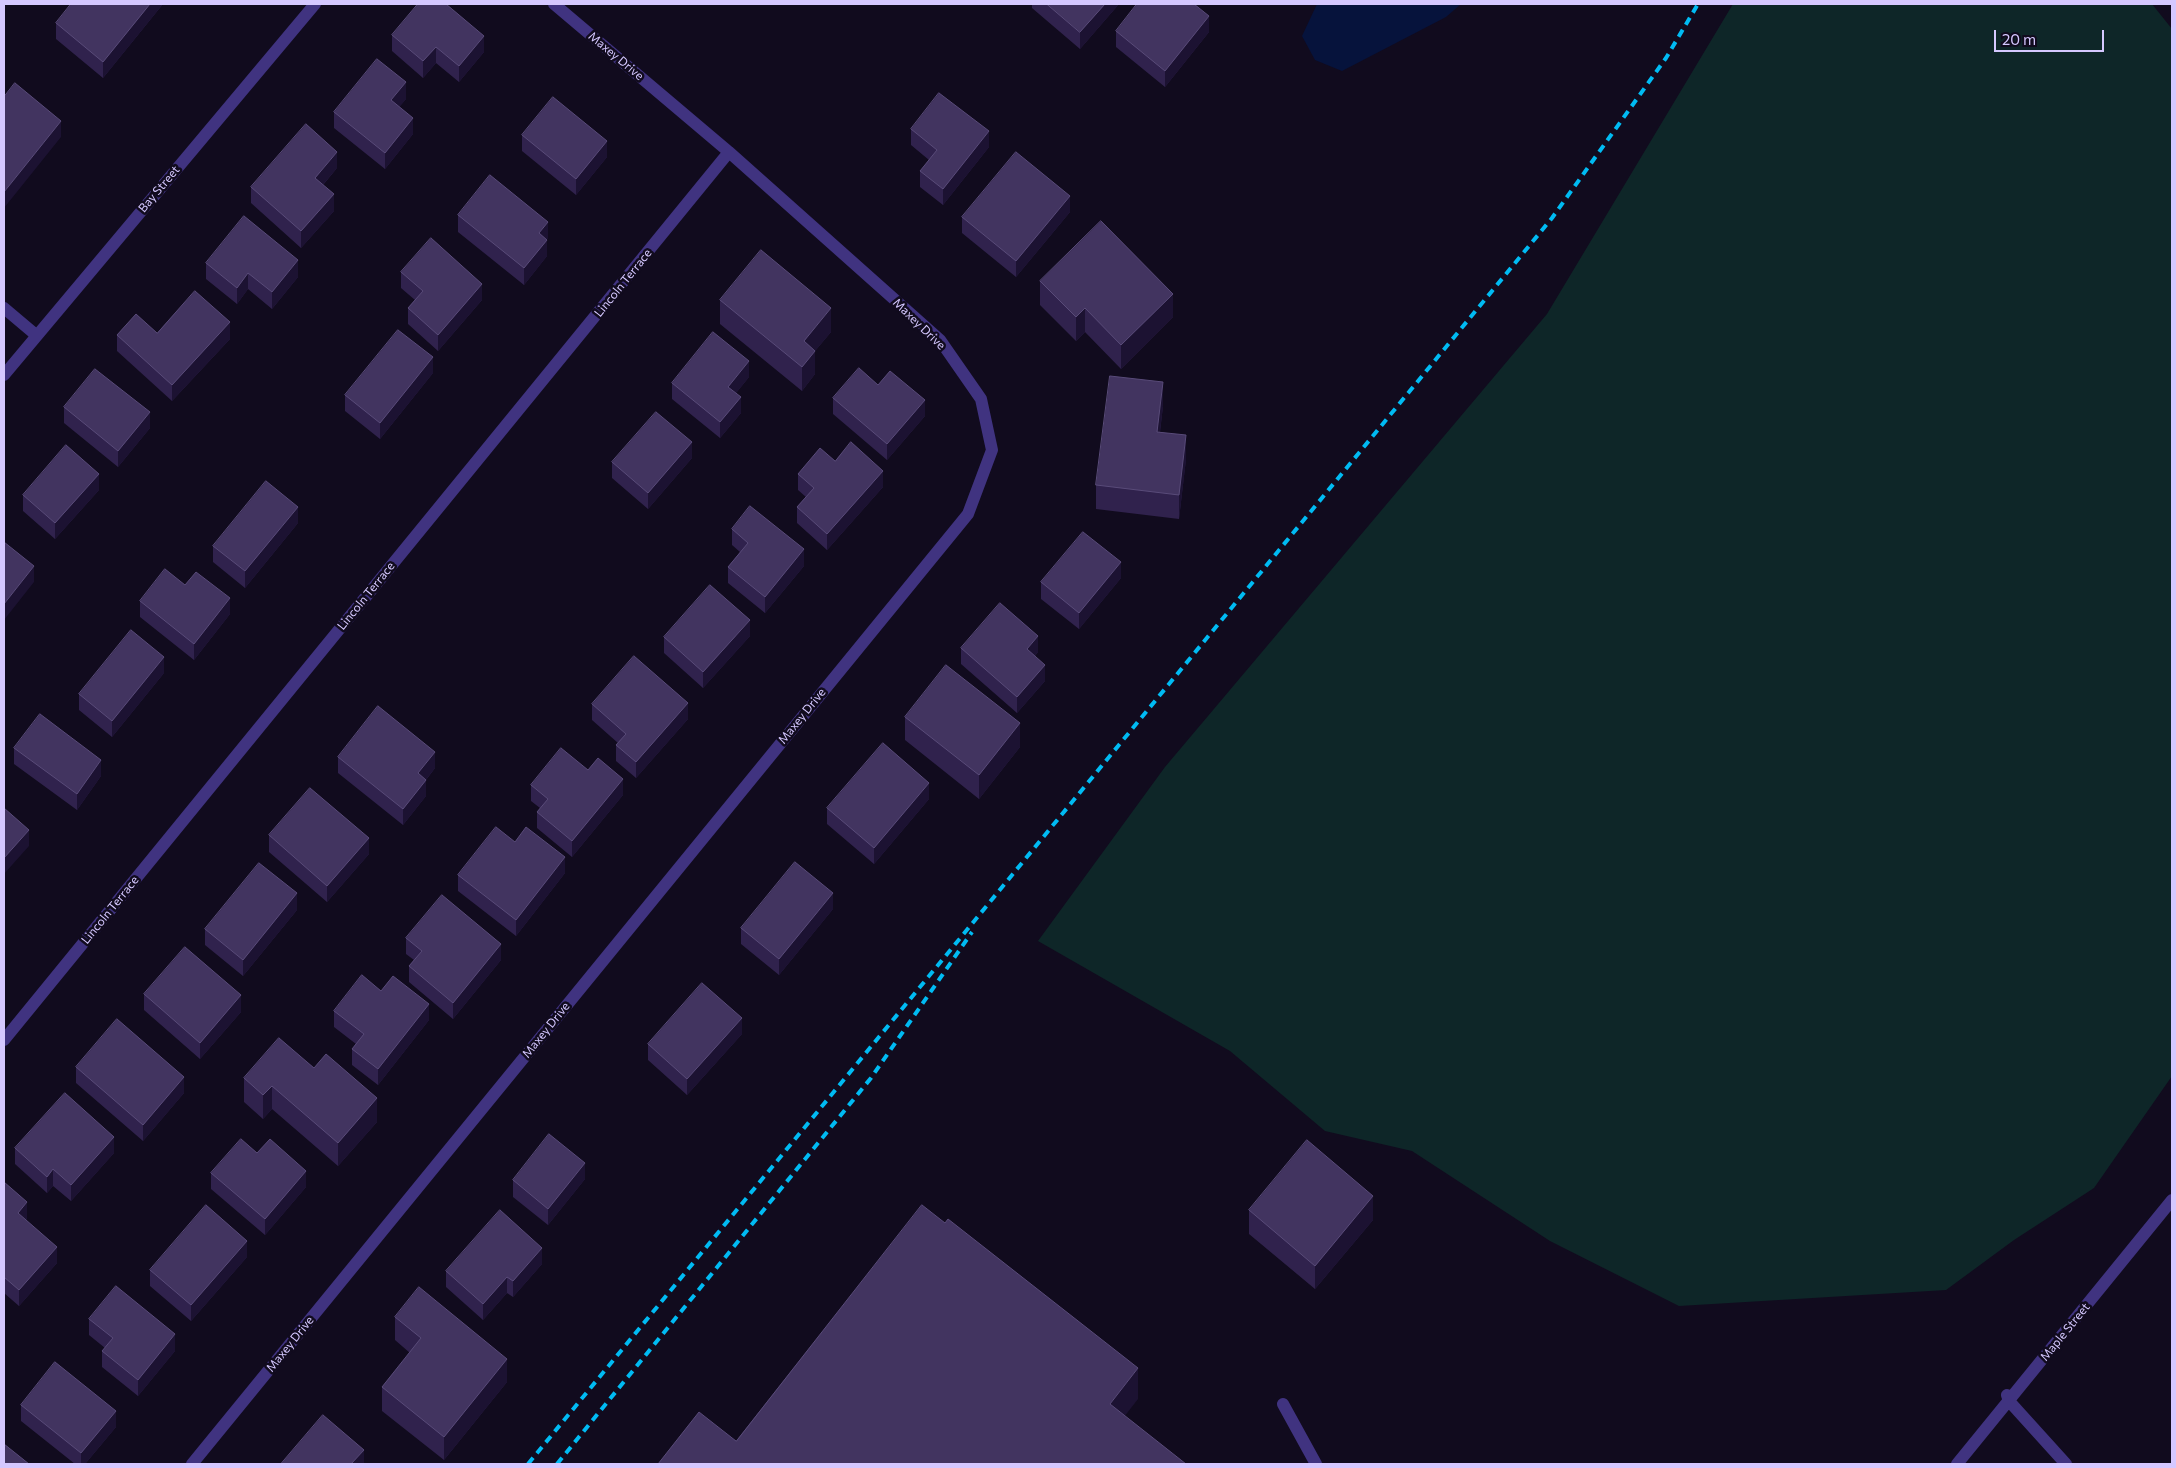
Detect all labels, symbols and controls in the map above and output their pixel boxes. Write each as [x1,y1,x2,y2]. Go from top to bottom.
scale bar [1996,20,2106,52]
street label: Maxey Drive [586,29,646,83]
text: 20 m [2002,30,2036,48]
street label: Bay Street [135,163,183,215]
street label: Lincoln Terrace [591,246,655,320]
street label: Maxey Drive [890,295,948,353]
street label: Lincoln Terrace [334,559,398,633]
street label: Maxey Drive [775,685,829,747]
street label: Lincoln Terrace [78,873,142,947]
street label: Maxey Drive [519,999,573,1061]
street label: Maple Street [2037,1300,2093,1364]
street label: Maxey Drive [263,1313,317,1375]

